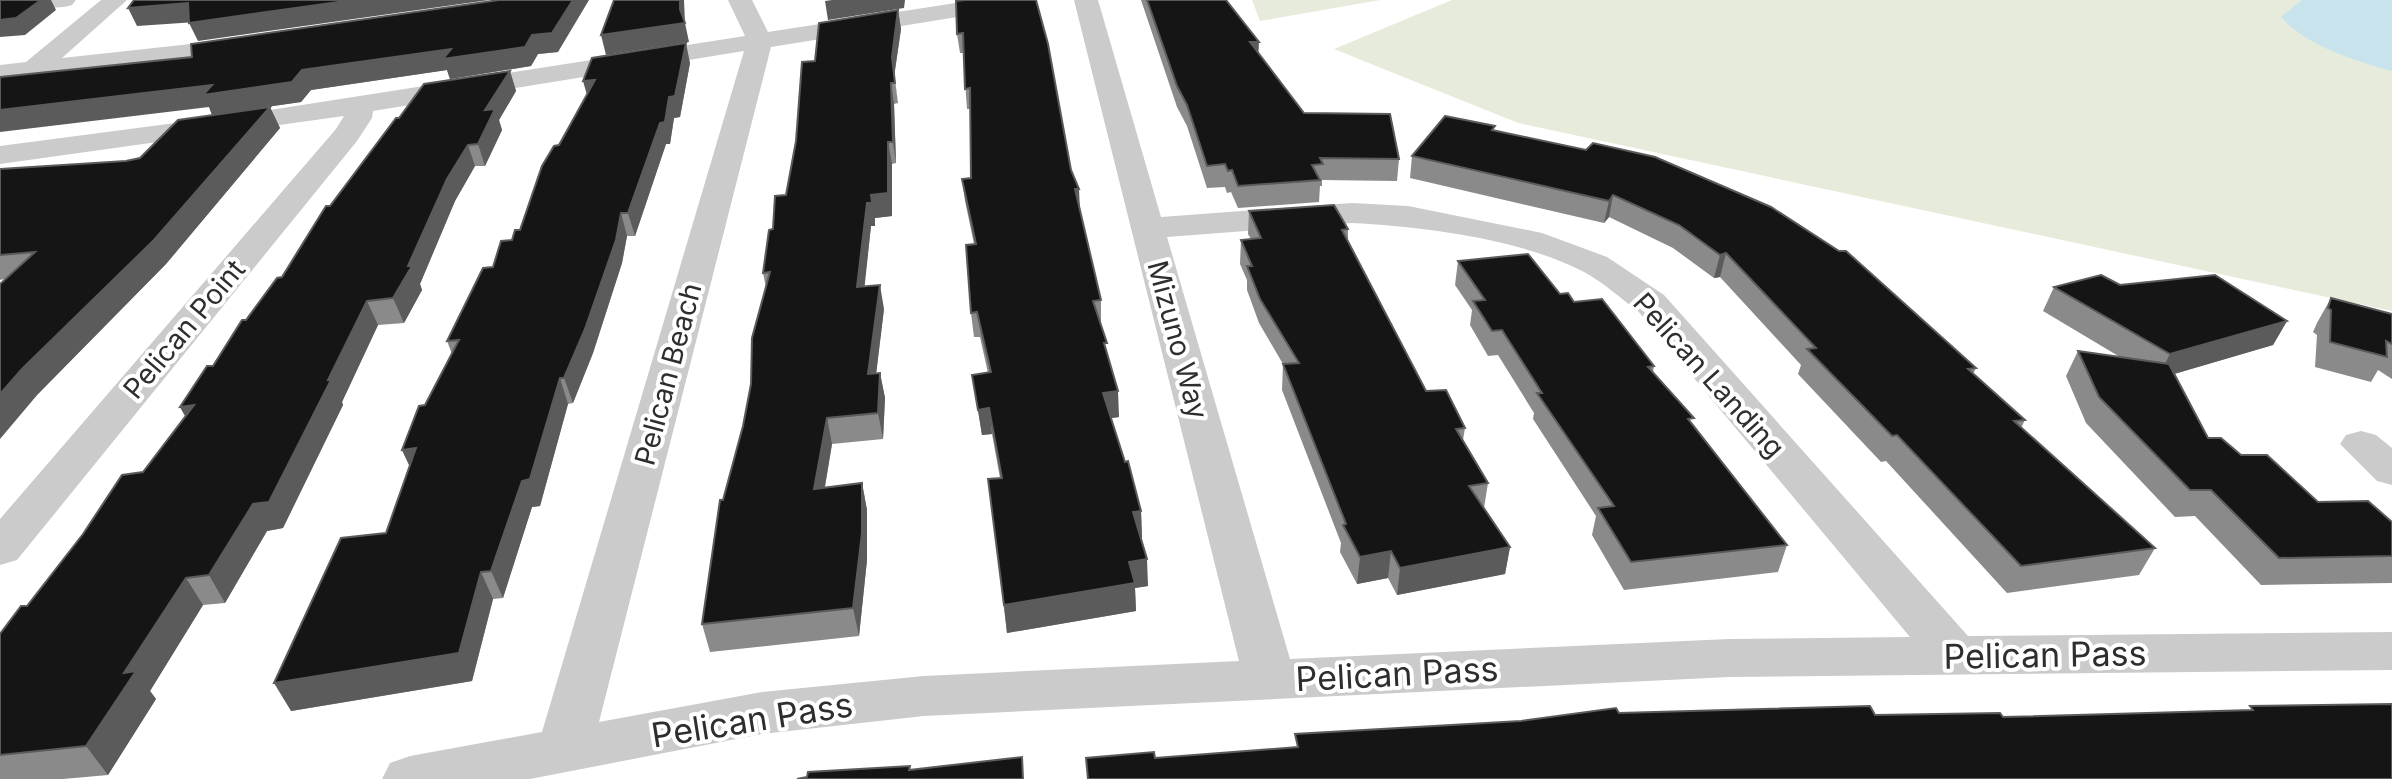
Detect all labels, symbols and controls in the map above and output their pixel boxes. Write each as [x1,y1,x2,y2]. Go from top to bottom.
street label: Pelican Point [116,253,252,405]
street label: Mizuno Way [1141,257,1215,423]
street label: Pelican Beach [627,279,709,469]
street label: Pelican Landing [1626,286,1792,464]
street label: Pelican Pass [1943,632,2147,677]
street label: Pelican Pass [1295,648,1499,699]
street label: Pelican Pass [648,683,855,756]

